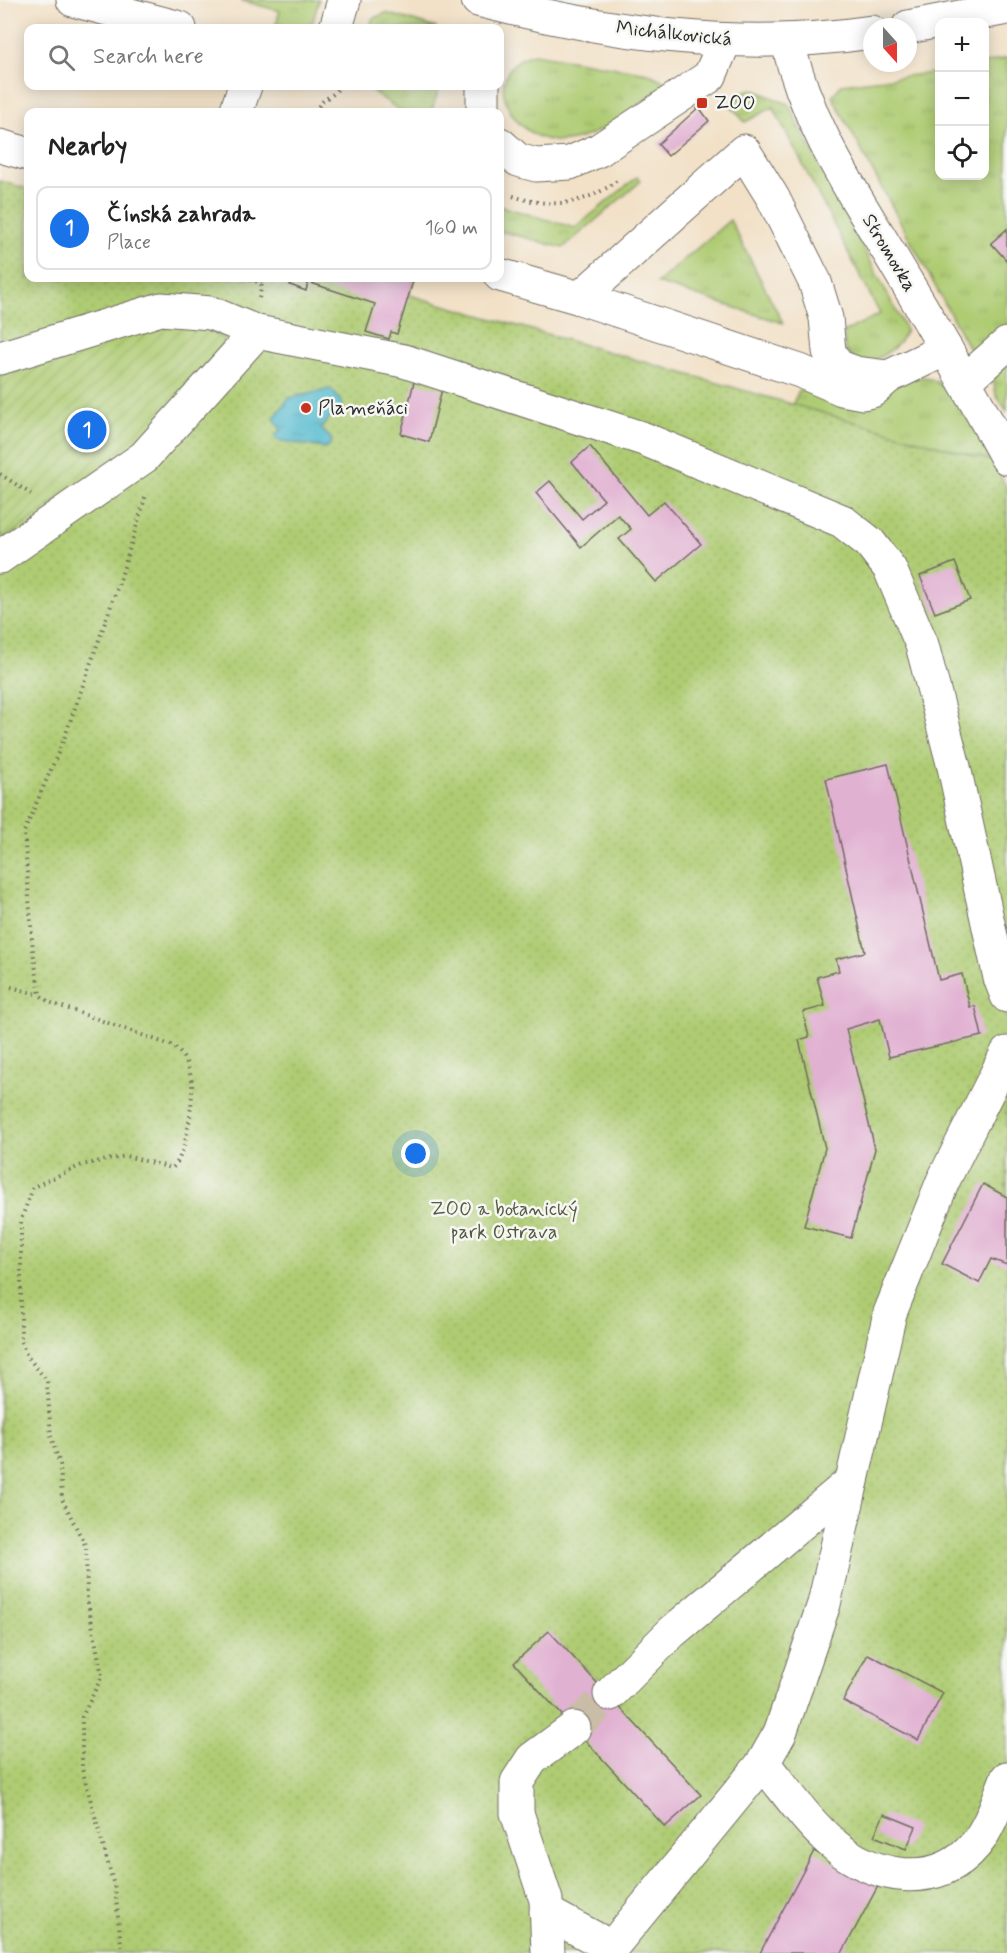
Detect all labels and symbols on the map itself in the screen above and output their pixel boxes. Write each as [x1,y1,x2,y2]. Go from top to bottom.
street label: Michálkovická [615,14,733,54]
north arrow [863,18,917,72]
place label: ZOO [714,90,756,117]
marker: ZOO [695,96,709,110]
street label: Stromovka [855,209,923,297]
place label: Plameňáci [318,395,408,422]
marker: Plameňáci [299,401,313,415]
pin: 1 [68,408,106,452]
your location [401,1139,430,1168]
park label: ZOO a botanický park Ostrava [430,1196,578,1246]

